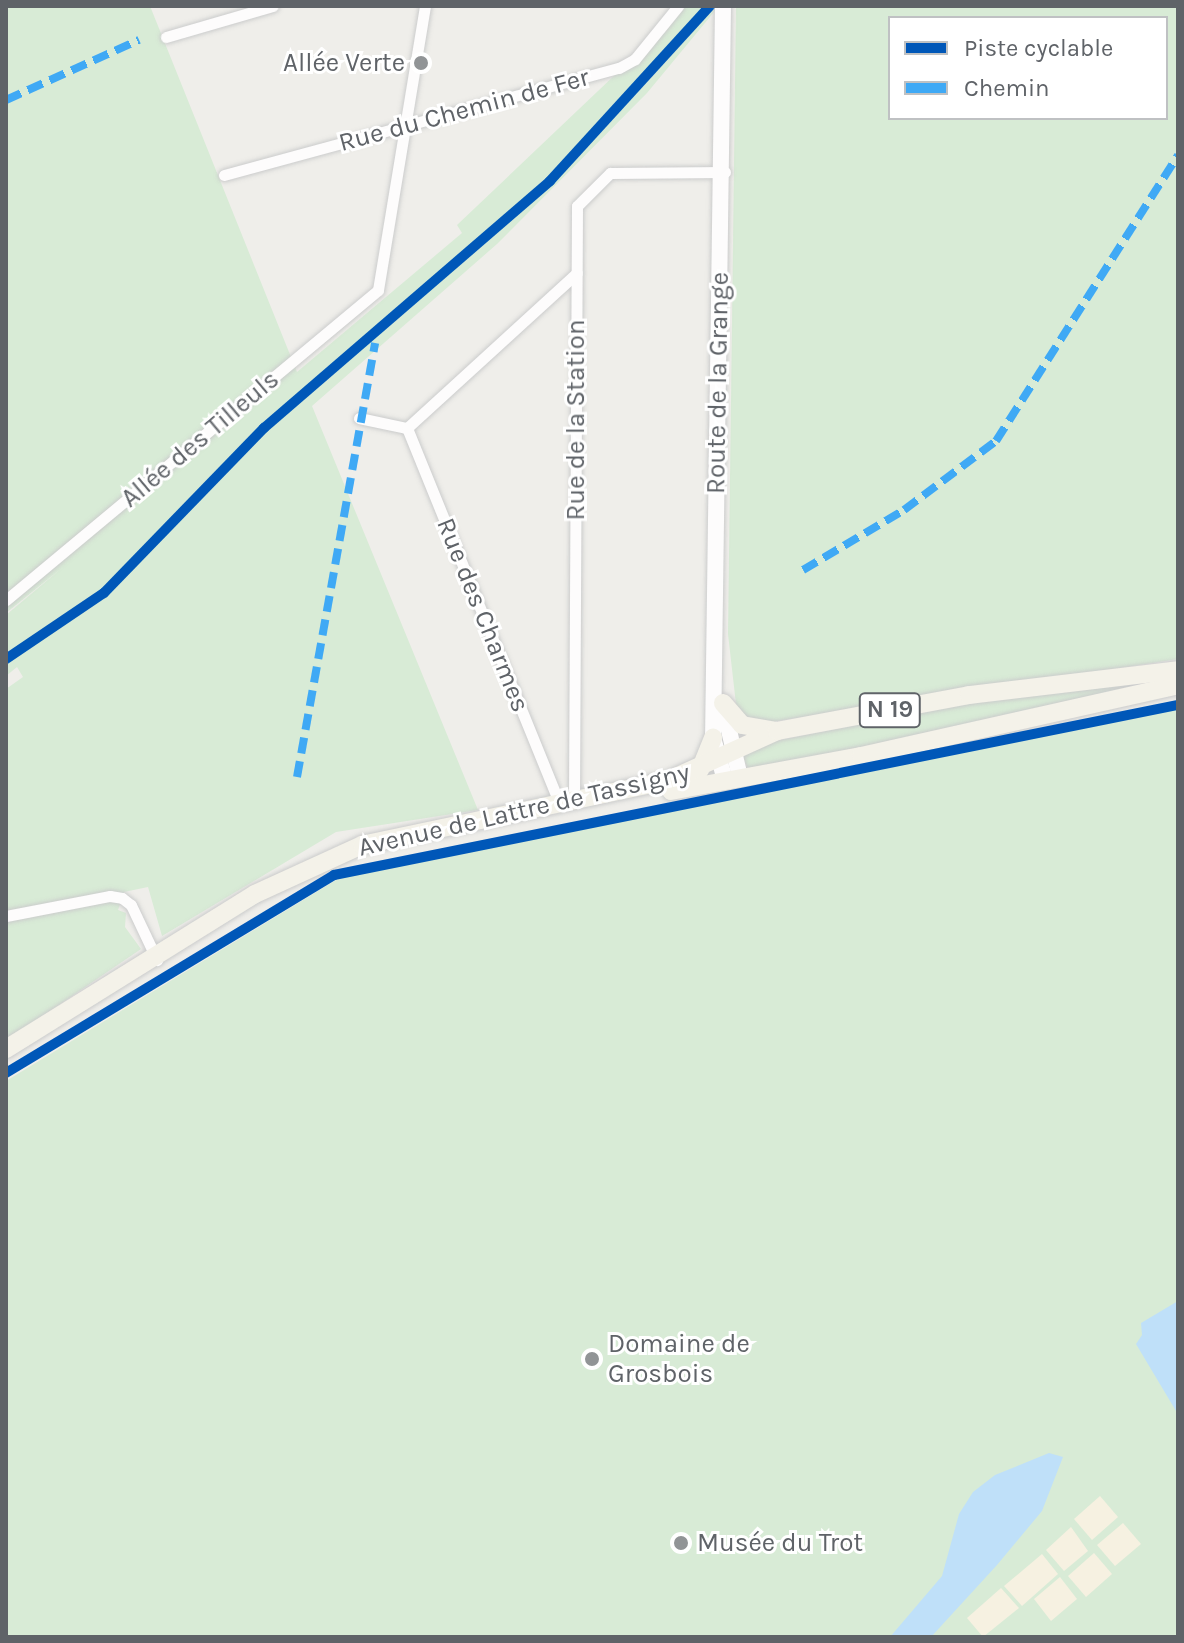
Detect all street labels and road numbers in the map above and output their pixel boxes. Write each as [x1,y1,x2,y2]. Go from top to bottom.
street label: Rue du Chemin de Fer [335,62,593,158]
street label: Route de la Grange [700,272,736,494]
street label: Rue de la Station [560,319,592,521]
street label: Allée des Tilleuls [115,364,285,514]
street label: Rue des Charmes [430,513,536,717]
road number: N 19 [858,690,922,730]
street label: Avenue de Lattre de Tassigny [355,757,693,863]

